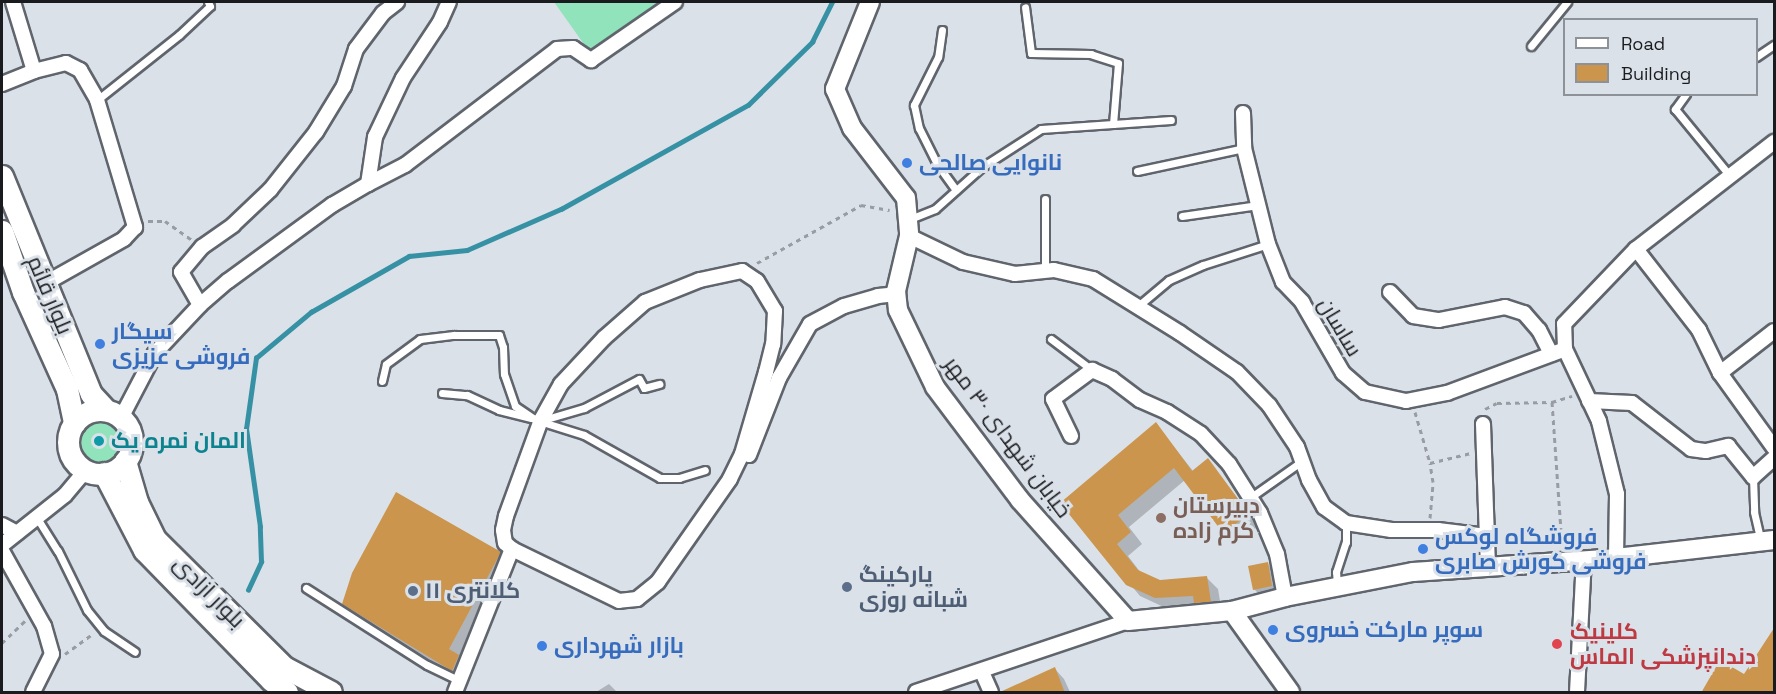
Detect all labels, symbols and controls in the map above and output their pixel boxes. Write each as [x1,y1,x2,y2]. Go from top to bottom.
legend [1563,18,1758,96]
text: Road [1621,32,1665,55]
text: Building [1621,62,1691,85]
place label: نانوایی صالحی [919,150,1062,176]
marker: نانوایی صالحی [900,156,914,170]
street label: بلوار قائم [22,252,78,338]
street label: ساسان [1312,293,1368,361]
place label: سیگار فروشی عزیزی [112,318,250,370]
marker: سیگار فروشی عزیزی [93,337,107,351]
street label: خیابان شهدای ۳۰ مهر [939,351,1077,523]
place label: المان نمره یک [111,428,246,454]
marker: المان نمره یک [92,434,106,448]
place label: دبیرستان کرم زاده [1173,492,1260,544]
marker: دبیرستان کرم زاده [1154,511,1168,525]
place label: فروشگاه لوکس فروشی کورش صابری [1435,523,1647,574]
marker: فروشگاه لوکس فروشی کورش صابری [1416,542,1430,556]
street label: بلوار آزادی [168,551,250,633]
place label: پارکینگ شبانه روزی [859,561,968,612]
place label: کلانتری ۱۱ [425,578,520,604]
marker: پارکینگ شبانه روزی [840,580,854,594]
marker: کلانتری ۱۱ [406,584,420,598]
place label: سوپر مارکت خسروی [1285,617,1483,643]
place label: کلینیک دندانپزشکی الماس [1570,618,1756,670]
marker: سوپر مارکت خسروی [1266,623,1280,637]
place label: بازار شهرداری [554,633,684,659]
marker: کلینیک دندانپزشکی الماس [1548,635,1566,653]
marker: بازار شهرداری [535,639,549,653]

